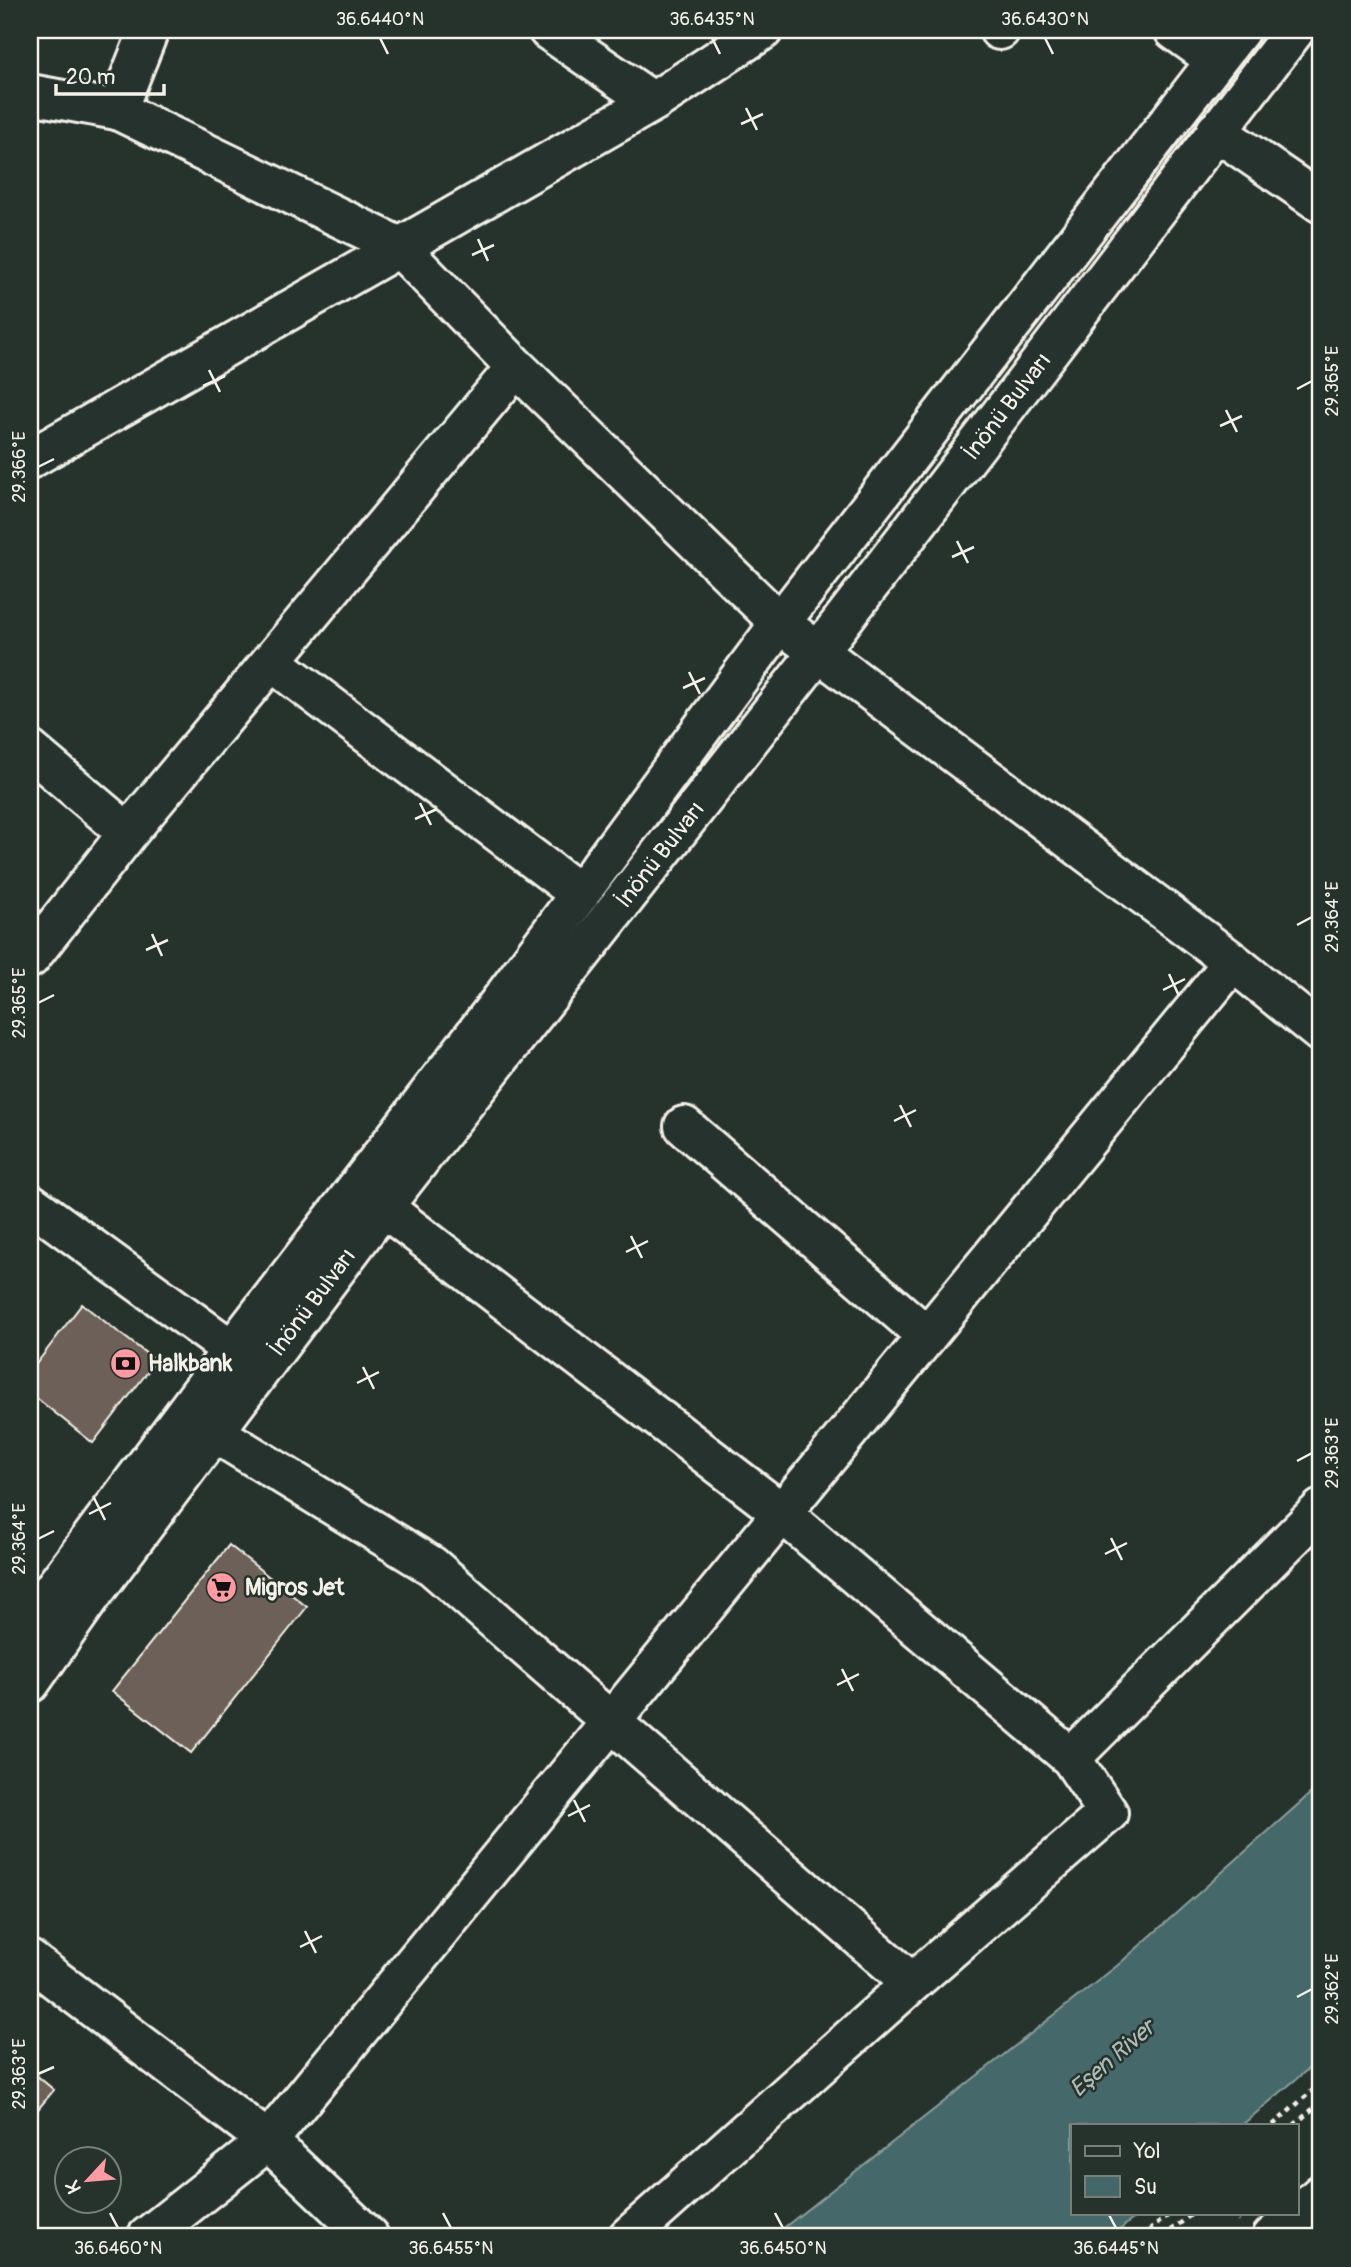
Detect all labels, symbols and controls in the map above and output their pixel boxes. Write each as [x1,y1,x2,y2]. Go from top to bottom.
text: 36.6440°N [336,8,424,31]
text: 36.6435°N [669,8,755,31]
text: 36.6430°N [1001,8,1089,31]
scale bar [56,52,164,96]
text: 20 m [66,64,115,91]
text: 29.365°E [1321,346,1344,416]
street label: İnönü Bulvarı [957,347,1058,466]
text: 29.366°E [8,431,31,503]
street label: İnönü Bulvarı [609,795,711,914]
text: 29.364°E [1321,881,1344,953]
text: 29.365°E [8,968,31,1038]
street label: İnönü Bulvarı [262,1242,362,1362]
bank icon: Halkbank [108,1346,142,1380]
place label: Halkbank [148,1349,233,1378]
text: 29.363°E [1321,1417,1344,1489]
text: 29.364°E [8,1503,31,1575]
supermarket icon: Migros Jet [205,1570,239,1604]
place label: Migros Jet [245,1573,345,1602]
text: 29.362°E [1321,1953,1344,2025]
water label: Eşen River [1064,2011,1163,2103]
text: 29.363°E [8,2038,31,2110]
legend [1071,2124,1298,2214]
text: Yol [1133,2138,1161,2165]
north arrow [52,2144,122,2214]
text: Su [1134,2174,1157,2201]
text: K [60,2176,87,2197]
text: 36.6460°N [74,2237,162,2260]
text: 36.6455°N [409,2237,493,2260]
text: 36.6450°N [739,2237,827,2260]
text: 36.6445°N [1073,2237,1159,2260]

